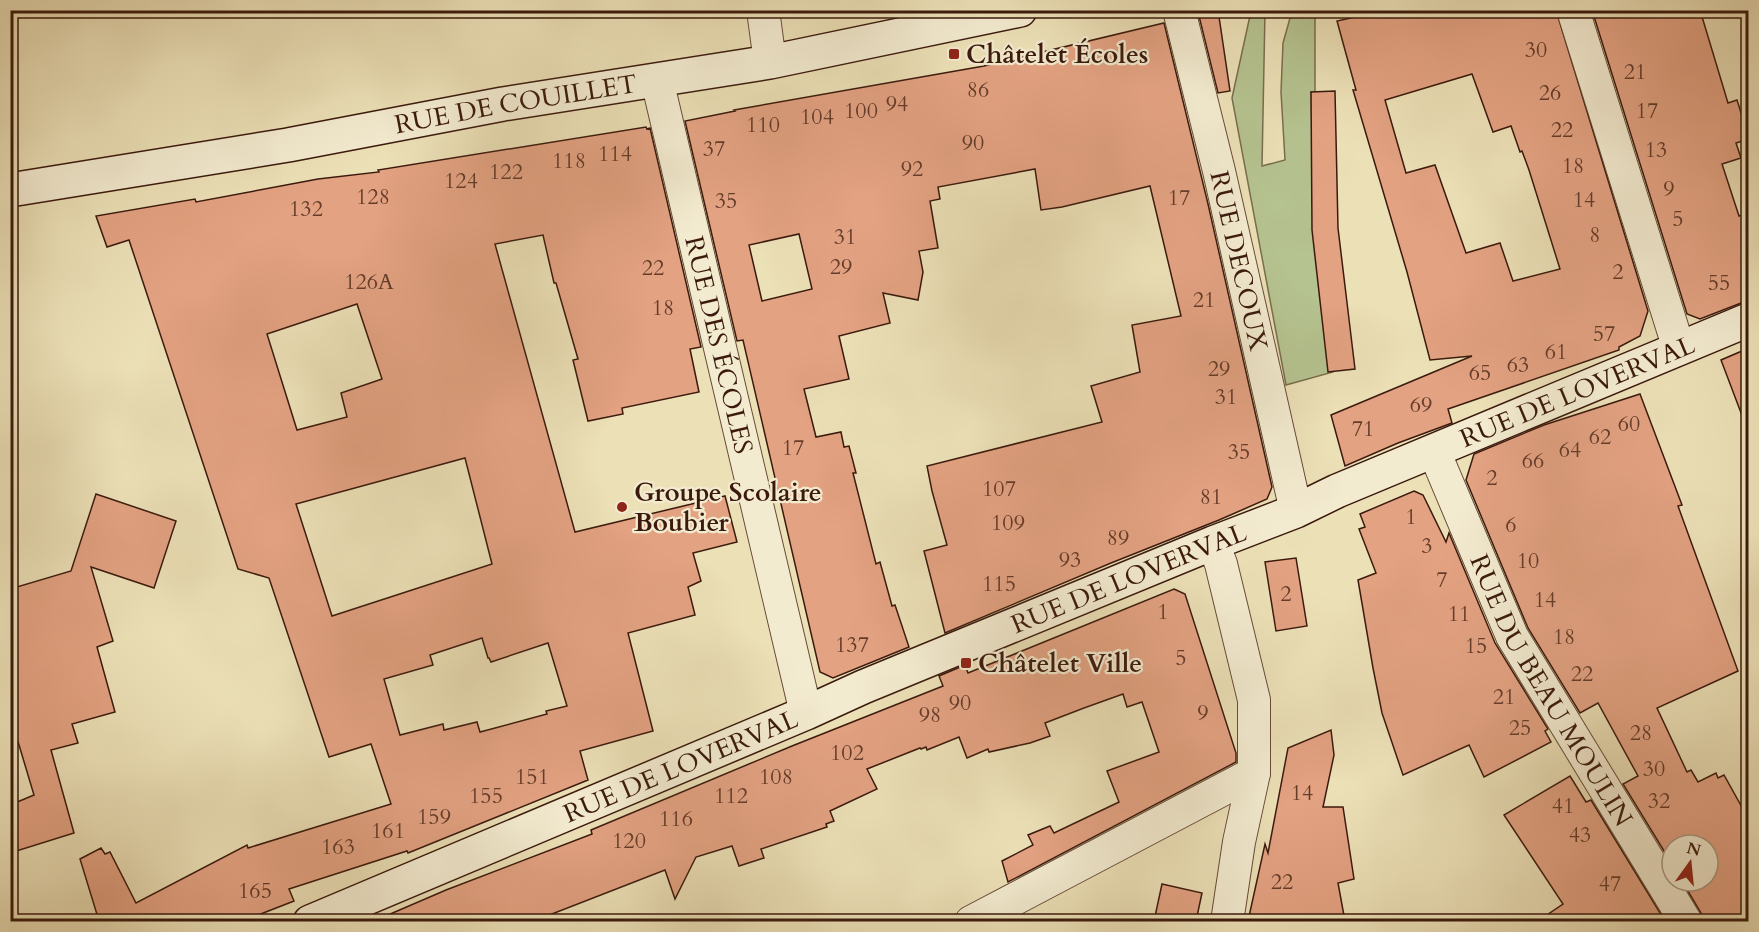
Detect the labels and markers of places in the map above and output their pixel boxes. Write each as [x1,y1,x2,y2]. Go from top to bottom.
place label: Châtelet Écoles [966,37,1148,72]
marker: Châtelet Écoles [947,47,961,61]
place label: Groupe Scolaire Boubier [634,475,822,540]
marker: Groupe Scolaire Boubier [615,500,629,514]
place label: Châtelet Ville [978,646,1142,681]
marker: Châtelet Ville [959,656,973,670]

